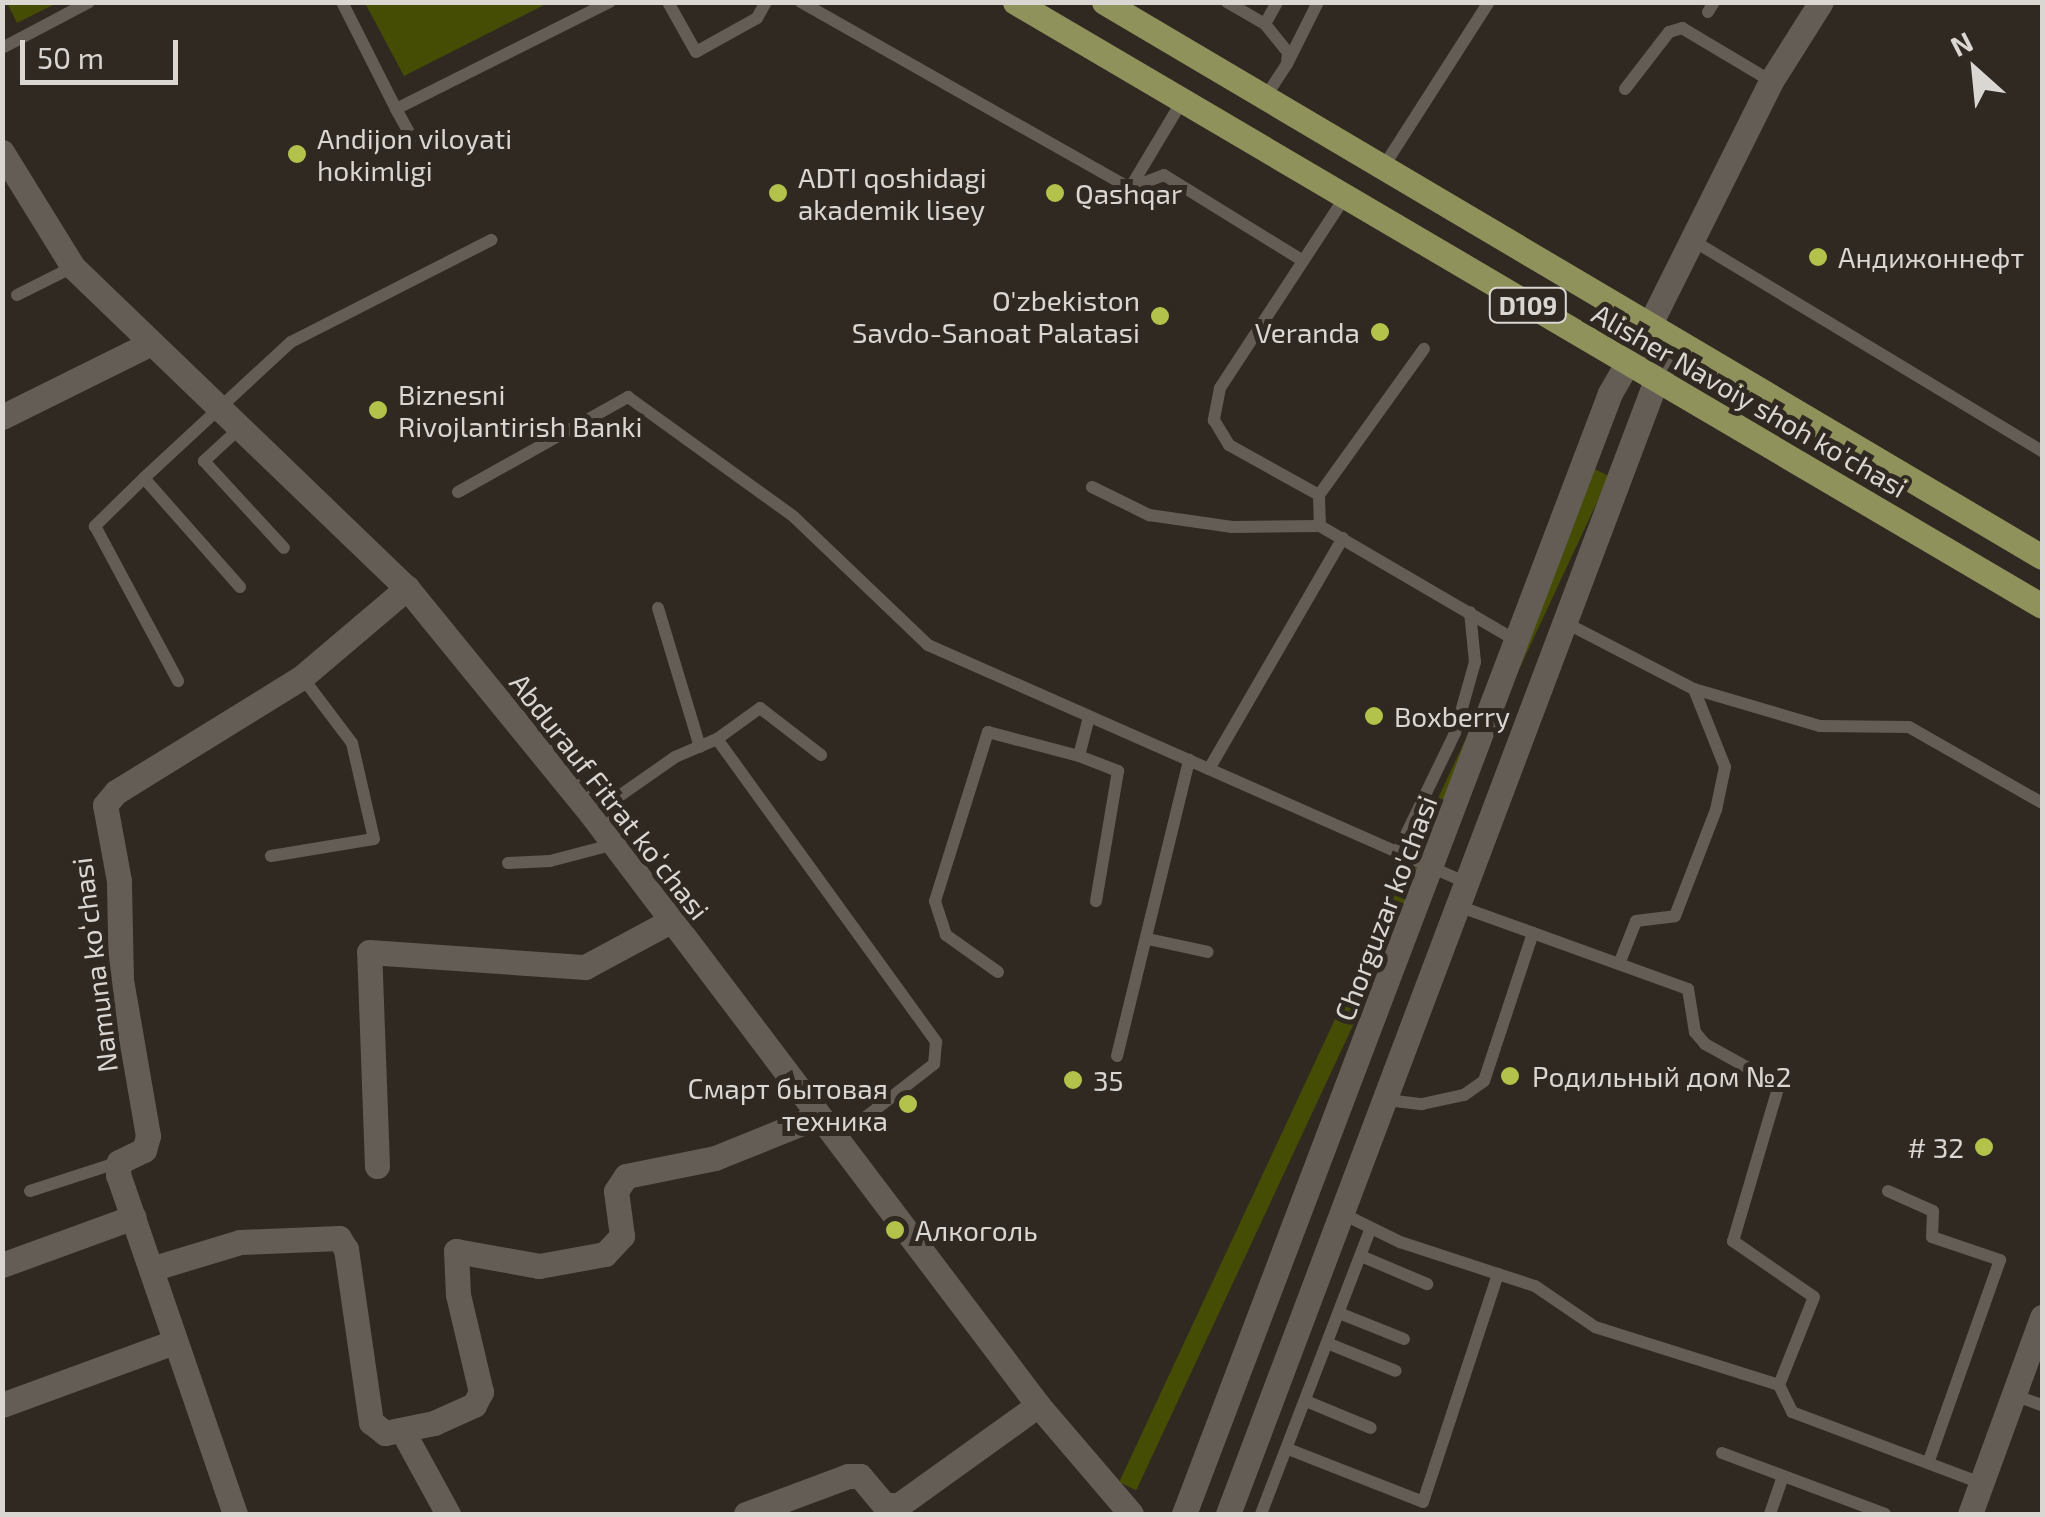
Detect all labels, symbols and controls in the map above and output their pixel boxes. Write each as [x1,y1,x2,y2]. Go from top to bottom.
scale bar [25,20,182,82]
north arrow [1925,20,2025,120]
text: N [1945,24,1978,63]
text: 50 m [37,39,104,75]
place label: Andijon vilоyati hоkimligi [317,121,513,187]
marker: Andijon vilоyati hоkimligi [286,143,308,165]
place label: ADTI qoshidagi akademik lisey [798,160,987,226]
place label: Qashqar [1075,176,1182,210]
marker: ADTI qoshidagi akademik lisey [767,182,789,204]
marker: Qashqar [1044,182,1066,204]
place label: Андижоннефт [1838,240,2024,274]
marker: Андижоннефт [1807,246,1829,268]
place label: O'zbekiston Savdo-Sanoat Palatasi [852,283,1140,349]
road number: D109 [1488,285,1568,325]
street label: Alisher Navoiy shoh ko'chasi [1586,296,1914,504]
marker: O'zbekiston Savdo-Sanoat Palatasi [1149,305,1171,327]
place label: Veranda [1255,315,1360,349]
marker: Veranda [1369,321,1391,343]
place label: Biznesni Rivojlantirish Banki [398,377,642,443]
marker: Biznesni Rivojlantirish Banki [367,399,389,421]
street label: Abdurauf Fitrat koʻchasi [503,666,717,926]
place label: Boxberry [1394,699,1510,733]
marker: Boxberry [1363,705,1385,727]
street label: Chorguzar ko'chasi [1326,790,1444,1026]
street label: Namuna koʻchasi [64,856,124,1074]
place label: Родильный дом №2 [1532,1059,1791,1093]
place label: 35 [1093,1063,1124,1097]
marker: Родильный дом №2 [1497,1063,1523,1089]
marker: 35 [1062,1069,1084,1091]
place label: Смарт бытовая техника [687,1071,888,1137]
marker: Смарт бытовая техника [897,1093,919,1115]
place label: # 32 [1907,1130,1964,1164]
marker: # 32 [1973,1136,1995,1158]
place label: Алкоголь [915,1213,1038,1247]
marker: Алкоголь [884,1219,906,1241]

